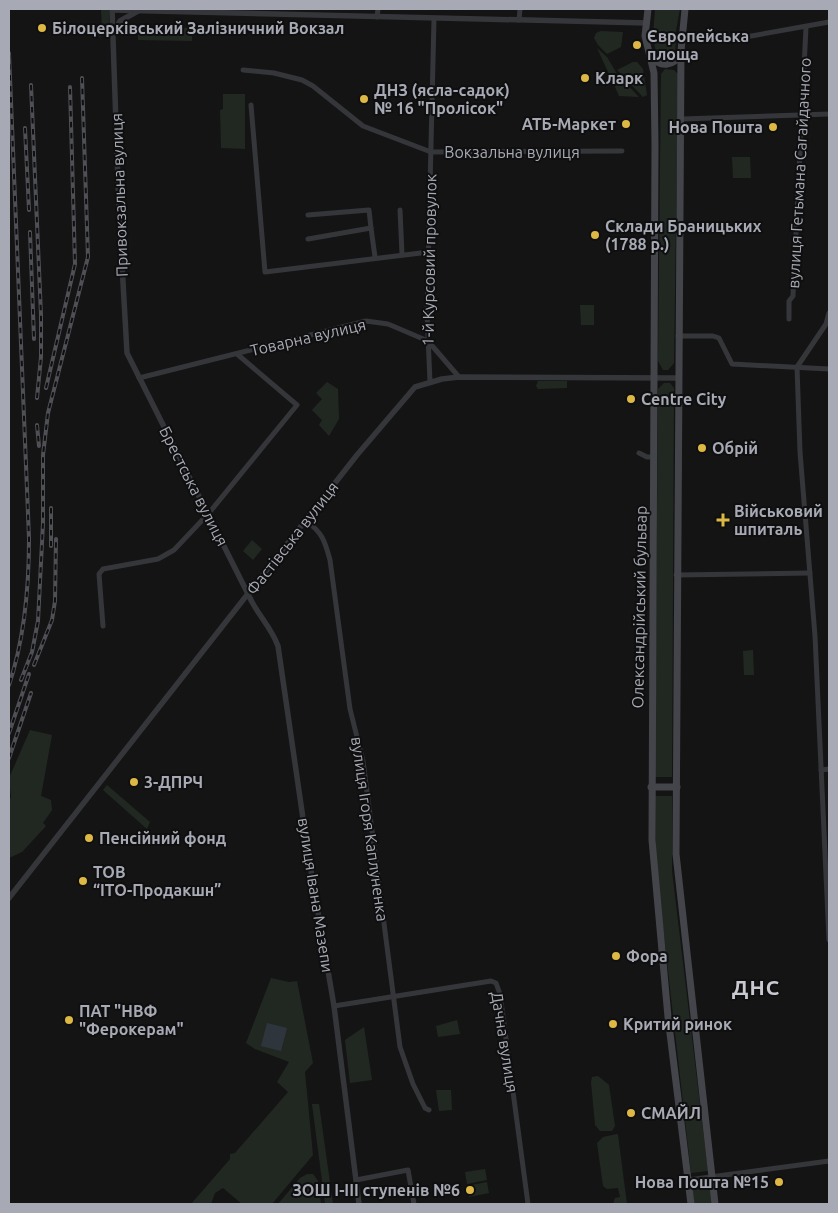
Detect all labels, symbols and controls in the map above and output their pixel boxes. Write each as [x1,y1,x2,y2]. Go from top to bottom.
place label: Білоцерківський Залізничний Вокзал [52,19,344,37]
marker: Білоцерківський Залізничний Вокзал [36,22,48,34]
place label: Європейська площа [647,27,749,63]
marker: Європейська площа [631,39,643,51]
street label: вулиця Гетьмана Сагайдачного [784,57,814,289]
place label: Кларк [595,69,643,87]
marker: Кларк [579,72,591,84]
place label: ДНЗ (ясла-садок) № 16 "Пролісок" [374,81,510,117]
marker: ДНЗ (ясла-садок) № 16 "Пролісок" [358,93,370,105]
street label: Привокзальна вулиця [107,113,131,277]
place label: АТБ-Маркет [522,115,616,133]
marker: АТБ-Маркет [620,118,632,130]
place label: Нова Пошта [668,118,763,136]
marker: Нова Пошта [767,121,779,133]
street label: Вокзальна вулиця [444,143,580,161]
street label: 1-й Курсовий провулок [418,174,440,346]
place label: Склади Браницьких (1788 р.) [605,217,762,254]
marker: Склади Браницьких (1788 р.) [589,229,601,241]
street label: Товарна вулиця [248,315,368,359]
place label: Centre City [641,390,727,408]
marker: Centre City [625,393,637,405]
street label: Брестська вулиця [156,423,232,549]
place label: Обрій [712,439,758,457]
marker: Обрій [696,442,708,454]
street label: Фастівська вулиця [242,478,342,598]
place label: Військовий шпиталь [734,502,823,538]
street label: Олександрійський бульвар [628,505,650,709]
marker: Військовий шпиталь [716,513,730,527]
street label: вулиця Ігоря Каплуненка [348,735,392,923]
place label: 3-ДПРЧ [144,773,203,791]
marker: 3-ДПРЧ [128,776,140,788]
street label: вулиця Івана Мазепи [295,816,337,974]
place label: Пенсійний фонд [99,829,227,847]
marker: Пенсійний фонд [83,832,95,844]
place label: ТОВ “ІТО-Продакшн” [93,863,221,899]
marker: ТОВ “ІТО-Продакшн” [77,875,89,887]
place label: Фора [626,947,668,965]
marker: Фора [610,950,622,962]
district label: ДНС [732,975,780,999]
street label: Дачна вулиця [488,990,522,1094]
place label: ПАТ "НВФ "Ферокерам" [79,1002,184,1038]
marker: ПАТ "НВФ "Ферокерам" [63,1014,75,1026]
place label: Критий ринок [623,1015,732,1033]
marker: Критий ринок [607,1018,619,1030]
place label: СМАЙЛ [641,1103,701,1122]
marker: СМАЙЛ [625,1107,637,1119]
place label: Нова Пошта №15 [635,1173,769,1191]
marker: Нова Пошта №15 [773,1176,785,1188]
place label: ЗОШ І-ІІІ ступенів №6 [292,1181,460,1199]
marker: ЗОШ І-ІІІ ступенів №6 [464,1184,476,1196]

